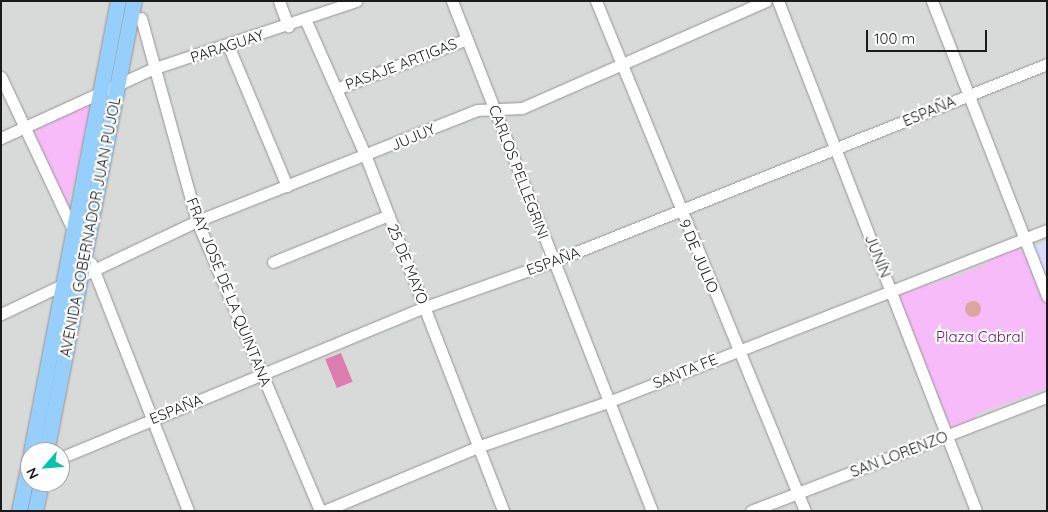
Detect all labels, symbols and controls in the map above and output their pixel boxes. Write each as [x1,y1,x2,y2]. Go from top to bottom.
scale bar [868,20,989,52]
street label: PARAGUAY [188,26,266,66]
text: 100 m [874,29,915,48]
street label: PASAJE ARTIGAS [343,34,459,94]
street label: ESPAÑA [900,92,958,130]
street label: AVENIDA GOBERNADOR JUAN PUJOL [56,95,124,359]
street label: CARLOS PELLEGRINI [485,102,553,242]
street label: JUJUY [388,120,438,154]
street label: FRAY JOSÉ DE LA QUINTANA [183,195,275,389]
street label: 9 DE JULIO [675,216,723,296]
street label: 25 DE MAYO [384,221,432,307]
street label: JUNÍN [861,232,895,280]
street label: ESPAÑA [524,243,582,279]
park label: Plaza Cabral [936,328,1024,346]
street label: SANTA FE [650,350,720,392]
street label: ESPAÑA [147,390,205,428]
street label: SAN LORENZO [848,427,950,481]
north arrow [20,442,70,492]
text: N [22,465,43,482]

